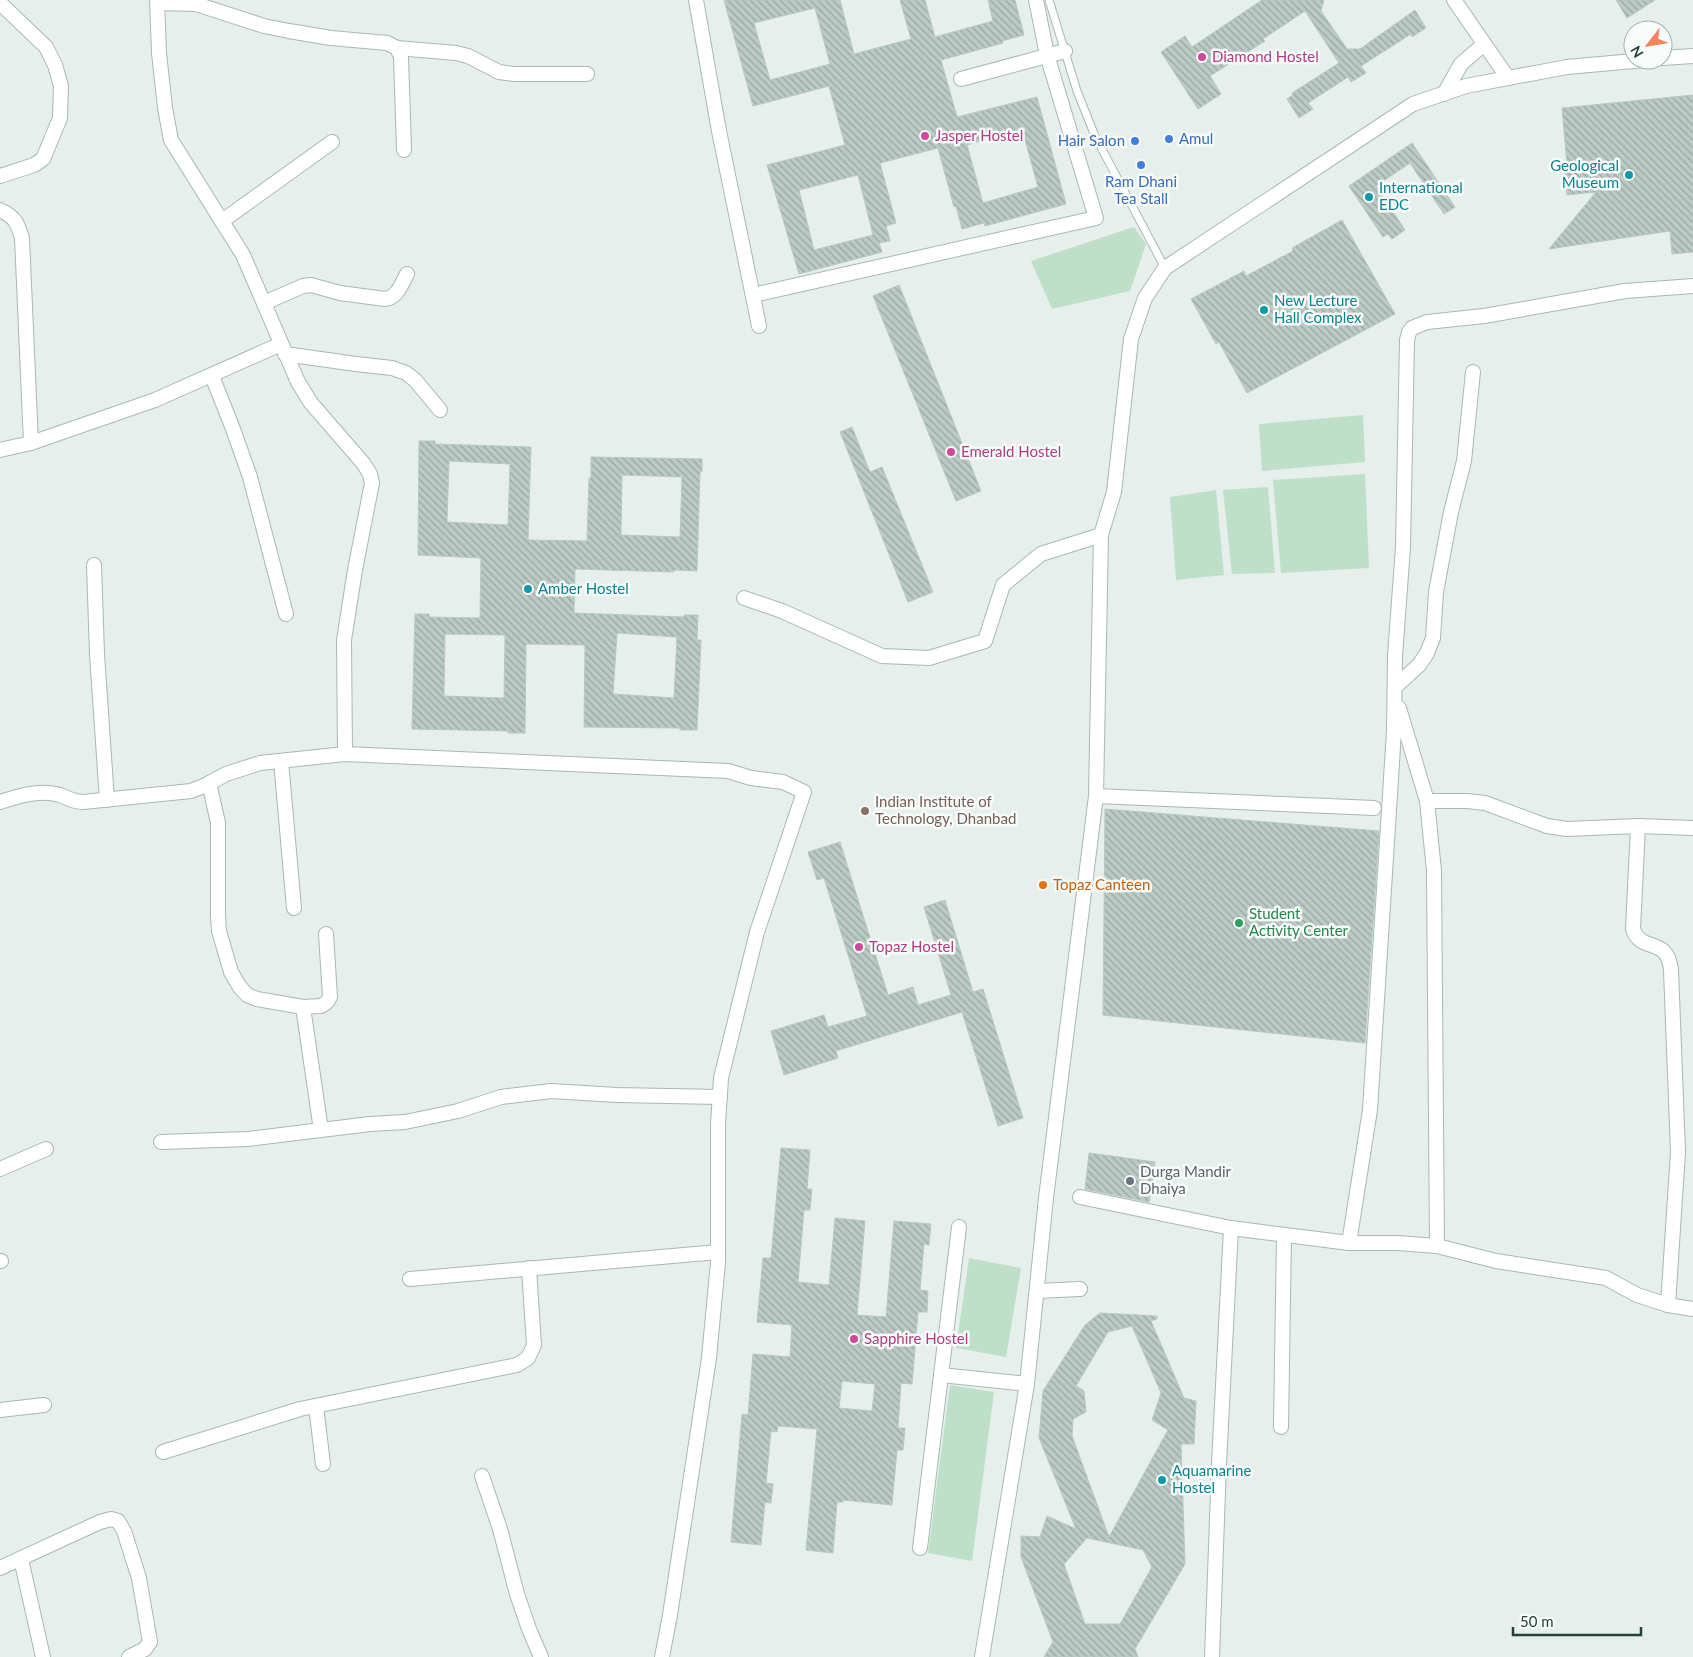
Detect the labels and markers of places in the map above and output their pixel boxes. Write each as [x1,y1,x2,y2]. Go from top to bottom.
place label: Diamond Hostel [1212,47,1319,65]
marker: Diamond Hostel [1196,51,1208,63]
place label: Jasper Hostel [935,126,1023,144]
place label: Amul [1179,129,1213,147]
marker: Jasper Hostel [919,130,931,142]
place label: Hair Salon [1058,131,1125,149]
marker: Amul [1163,133,1175,145]
marker: Hair Salon [1129,135,1141,147]
place label: Geological Museum [1550,156,1619,191]
marker: Ram Dhani Tea Stall [1135,159,1147,171]
marker: Geological Museum [1623,169,1635,181]
place label: Ram Dhani Tea Stall [1105,172,1177,207]
place label: International EDC [1379,178,1463,213]
marker: International EDC [1363,191,1375,203]
place label: New Lecture Hall Complex [1274,291,1362,326]
marker: New Lecture Hall Complex [1258,304,1270,316]
place label: Emerald Hostel [961,442,1061,460]
marker: Emerald Hostel [945,446,957,458]
place label: Amber Hostel [538,579,629,597]
marker: Amber Hostel [522,583,534,595]
place label: Indian Institute of Technology, Dhanbad [875,792,1016,827]
marker: Indian Institute of Technology, Dhanbad [859,805,871,817]
place label: Topaz Canteen [1053,875,1150,893]
marker: Topaz Canteen [1037,879,1049,891]
place label: Student Activity Center [1249,904,1349,939]
marker: Student Activity Center [1233,917,1245,929]
place label: Topaz Hostel [869,937,954,955]
marker: Topaz Hostel [853,941,865,953]
place label: Durga Mandir Dhaiya [1140,1162,1232,1197]
marker: Durga Mandir Dhaiya [1124,1175,1136,1187]
place label: Sapphire Hostel [864,1329,968,1347]
marker: Sapphire Hostel [848,1333,860,1345]
place label: Aquamarine Hostel [1172,1461,1251,1496]
marker: Aquamarine Hostel [1156,1474,1168,1486]

